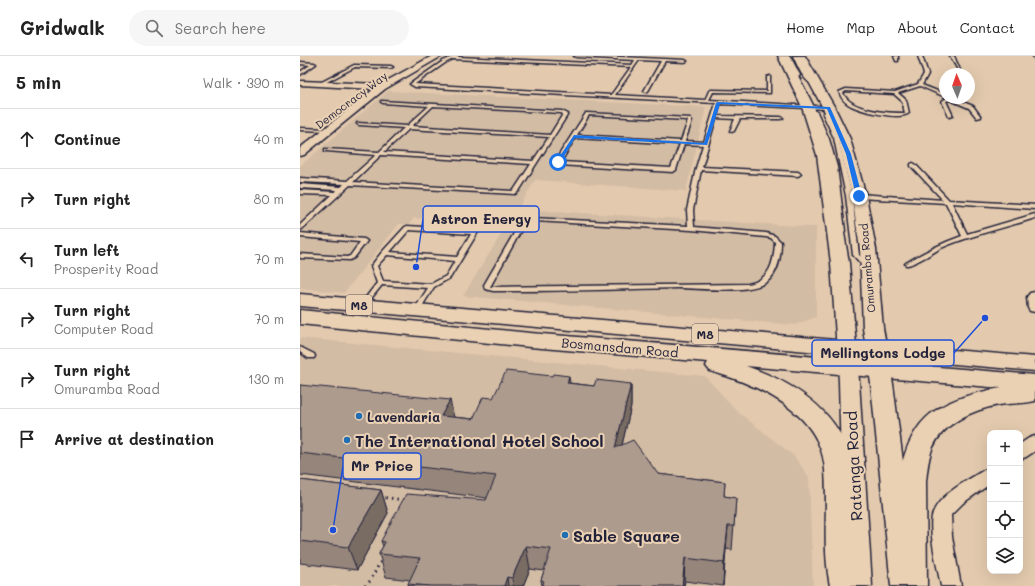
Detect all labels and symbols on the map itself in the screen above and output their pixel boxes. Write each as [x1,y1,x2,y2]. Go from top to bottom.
street label: Democracy Way [312,68,390,132]
north arrow [939,68,975,104]
route start [549,153,567,171]
route end [850,187,868,205]
callout: Astron Energy [423,206,539,232]
text: Astron Energy [431,209,532,228]
street label: Omuramba Road [856,223,878,313]
road number: M8 [346,295,372,315]
road number: M8 [692,324,718,344]
street label: Bosmansdam Road [561,333,679,361]
callout: Mellingtons Lodge [812,340,954,366]
text: Mellingtons Lodge [820,343,946,362]
place label: Lavendaria [367,408,440,425]
street label: Ratanga Road [840,410,866,522]
marker: Lavendaria [354,411,364,421]
place label: The International Hotel School [355,430,604,451]
marker: The International Hotel School [342,435,352,445]
callout: Mr Price [343,453,421,479]
text: Mr Price [351,456,413,475]
place label: Sable Square [573,525,680,546]
marker: Sable Square [560,530,570,540]

